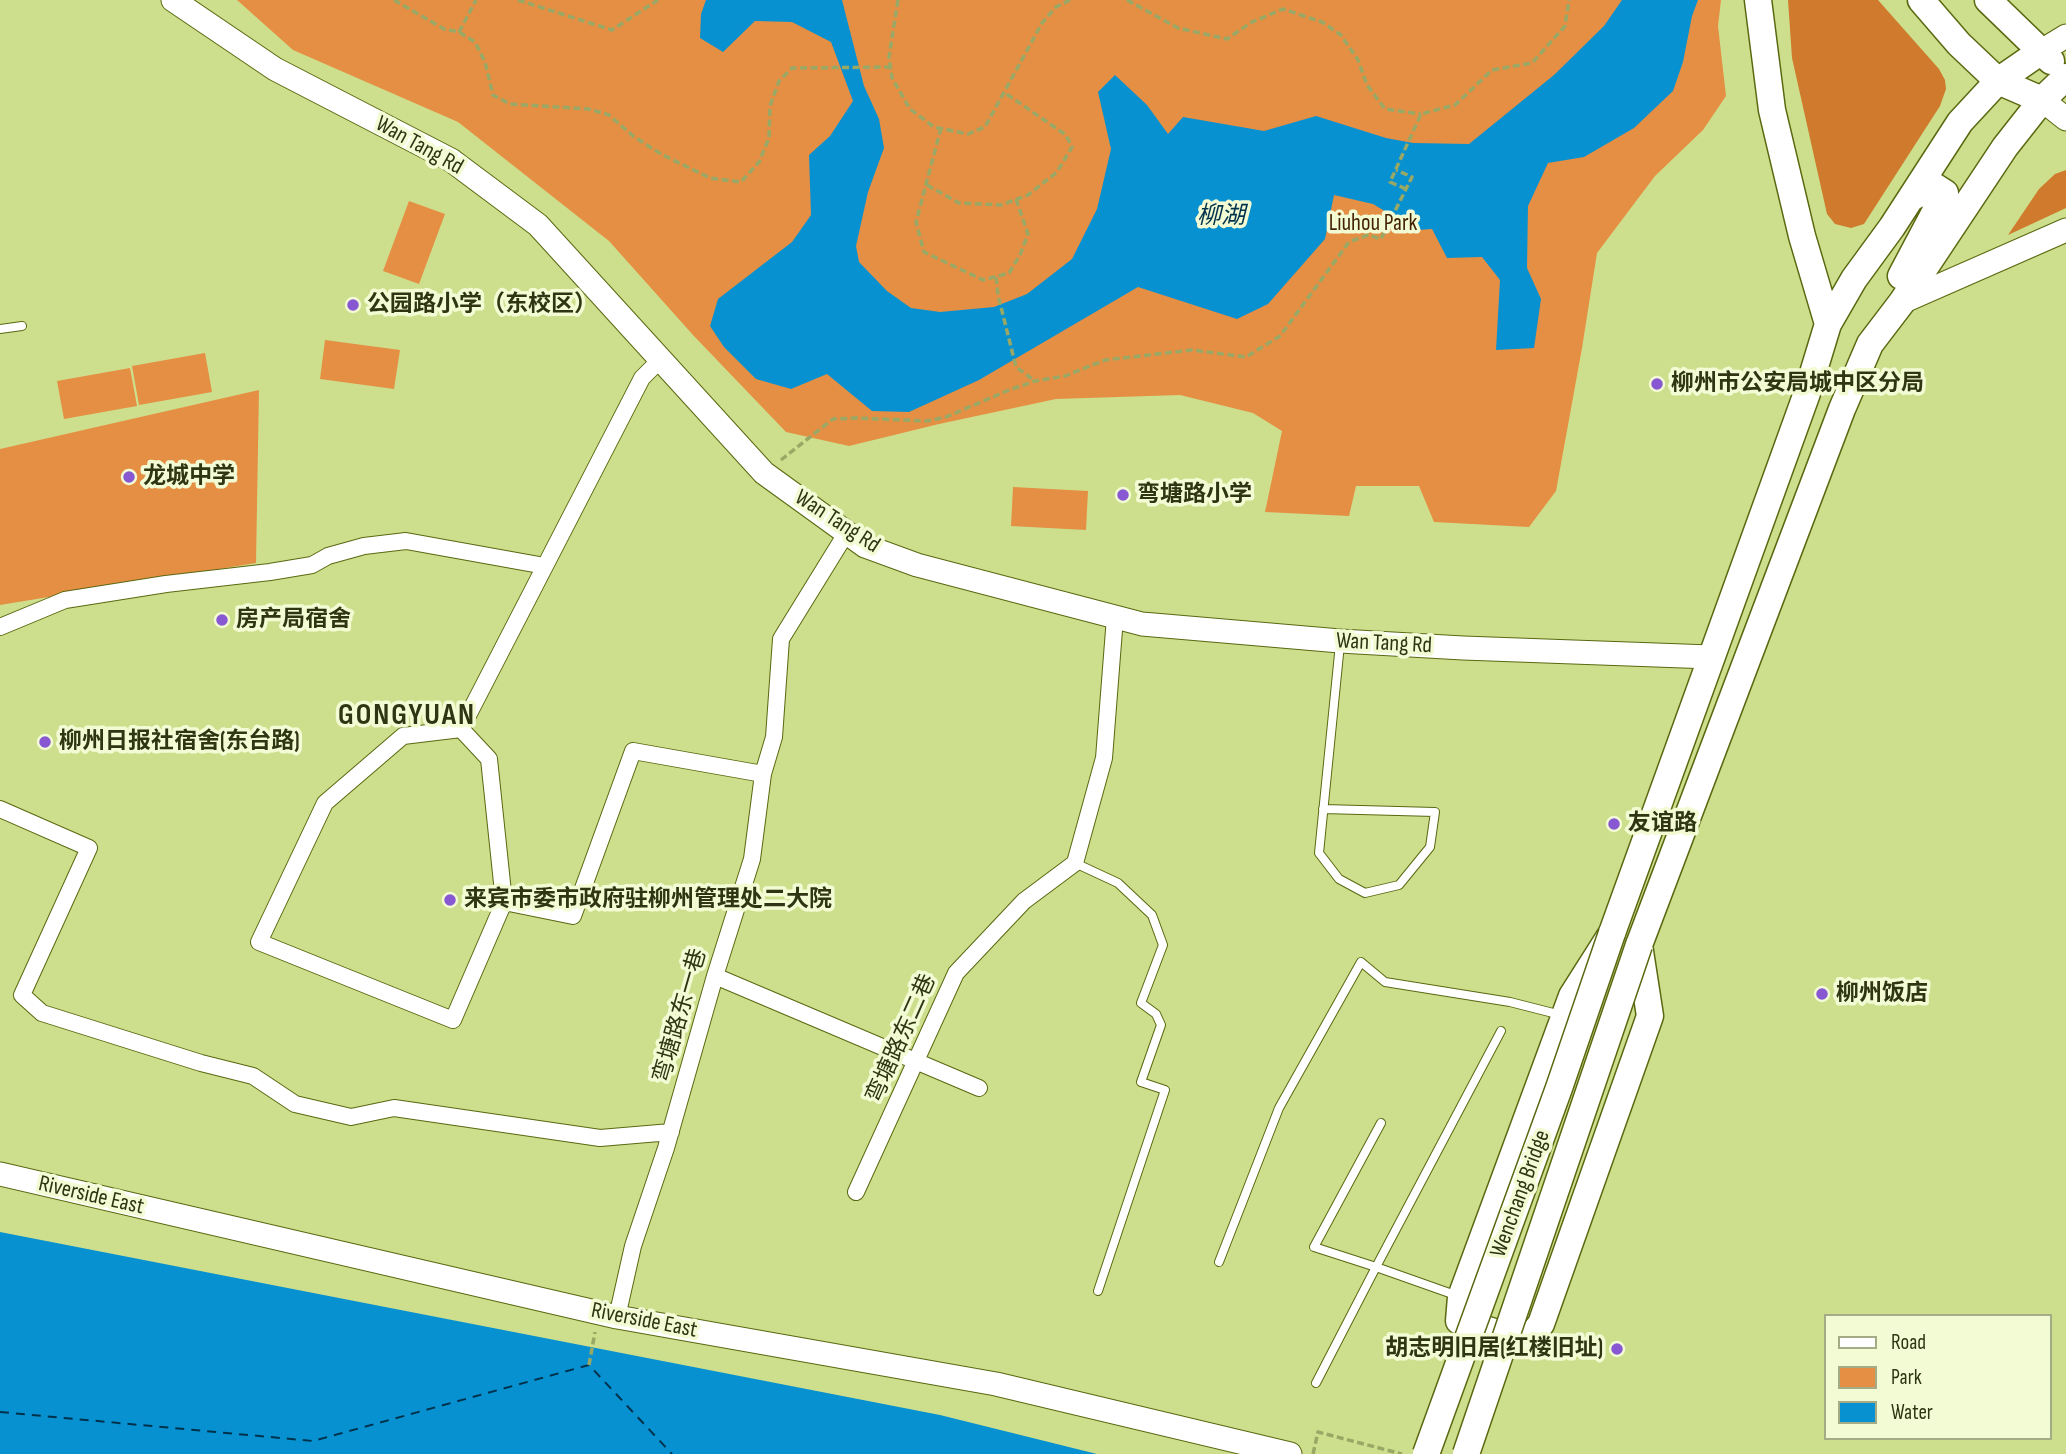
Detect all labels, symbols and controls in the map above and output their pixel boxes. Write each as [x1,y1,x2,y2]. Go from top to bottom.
street label: Wan Tang Rd [370,111,468,181]
water label: 柳湖 [1197,203,1245,231]
park label: Liuhou Park [1329,210,1417,238]
place label: 公园路小学（东校区） [367,291,597,319]
marker: 公园路小学（东校区） [345,297,361,313]
place label: 柳州市公安局城中区分局 [1671,370,1924,398]
marker: 柳州市公安局城中区分局 [1649,376,1665,392]
place label: 龙城中学 [143,463,235,491]
marker: 龙城中学 [121,469,137,485]
place label: 弯塘路小学 [1137,481,1252,509]
street label: Wan Tang Rd [789,484,885,560]
marker: 弯塘路小学 [1115,487,1131,503]
place label: 房产局宿舍 [236,606,351,634]
marker: 房产局宿舍 [214,612,230,628]
street label: Wan Tang Rd [1335,628,1433,660]
district label: GONGYUAN [339,698,475,734]
place label: 柳州日报社宿舍(东台路) [59,728,300,756]
marker: 柳州日报社宿舍(东台路) [37,734,53,750]
place label: 友谊路 [1628,810,1697,838]
marker: 友谊路 [1606,816,1622,832]
place label: 来宾市委市政府驻柳州管理处二大院 [464,886,832,914]
marker: 来宾市委市政府驻柳州管理处二大院 [442,892,458,908]
street label: 弯塘路东一巷 [649,946,713,1086]
street label: 弯塘路东二巷 [861,970,943,1108]
place label: 柳州饭店 [1836,980,1928,1008]
marker: 柳州饭店 [1814,986,1830,1002]
street label: Wenchang Bridge [1485,1127,1557,1261]
street label: Riverside East [36,1170,146,1222]
street label: Riverside East [589,1297,699,1345]
legend [1825,1314,2052,1440]
text: Road [1891,1330,1926,1355]
place label: 胡志明旧居(红楼旧址) [1385,1335,1603,1363]
marker: 胡志明旧居(红楼旧址) [1609,1341,1625,1357]
text: Park [1891,1365,1922,1390]
text: Water [1891,1400,1933,1425]

